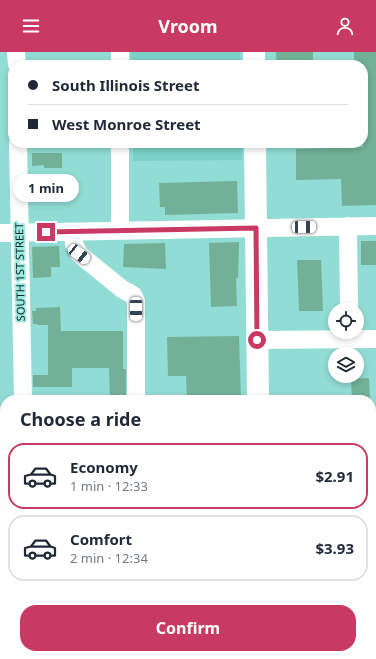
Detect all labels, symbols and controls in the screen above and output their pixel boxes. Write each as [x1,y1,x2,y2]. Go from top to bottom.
text: Vroom [158,14,218,38]
icon: menu [20,15,42,37]
icon: person [334,15,356,37]
text: South Illinois Street [52,75,199,95]
text: West Monroe Street [52,114,201,134]
callout: 1 min [13,174,79,202]
text: 1 min [28,179,64,197]
car [292,221,316,233]
street label: SOUTH 1ST STREET [11,223,28,321]
route end [37,223,55,241]
car [66,242,92,266]
car [130,297,142,321]
map controls [328,303,364,383]
button: locate [328,303,364,339]
route start [248,331,266,349]
button: layers [328,347,364,383]
text: Choose a ride [20,407,141,431]
text: Economy [70,457,138,477]
icon: car [22,458,58,494]
text: $2.91 [315,466,354,486]
text: 1 min · 12:33 [70,477,148,495]
text: Comfort [70,529,132,549]
icon: car [22,530,58,566]
text: $3.93 [315,538,354,558]
text: 2 min · 12:34 [70,549,148,567]
button: Confirm [20,605,356,651]

